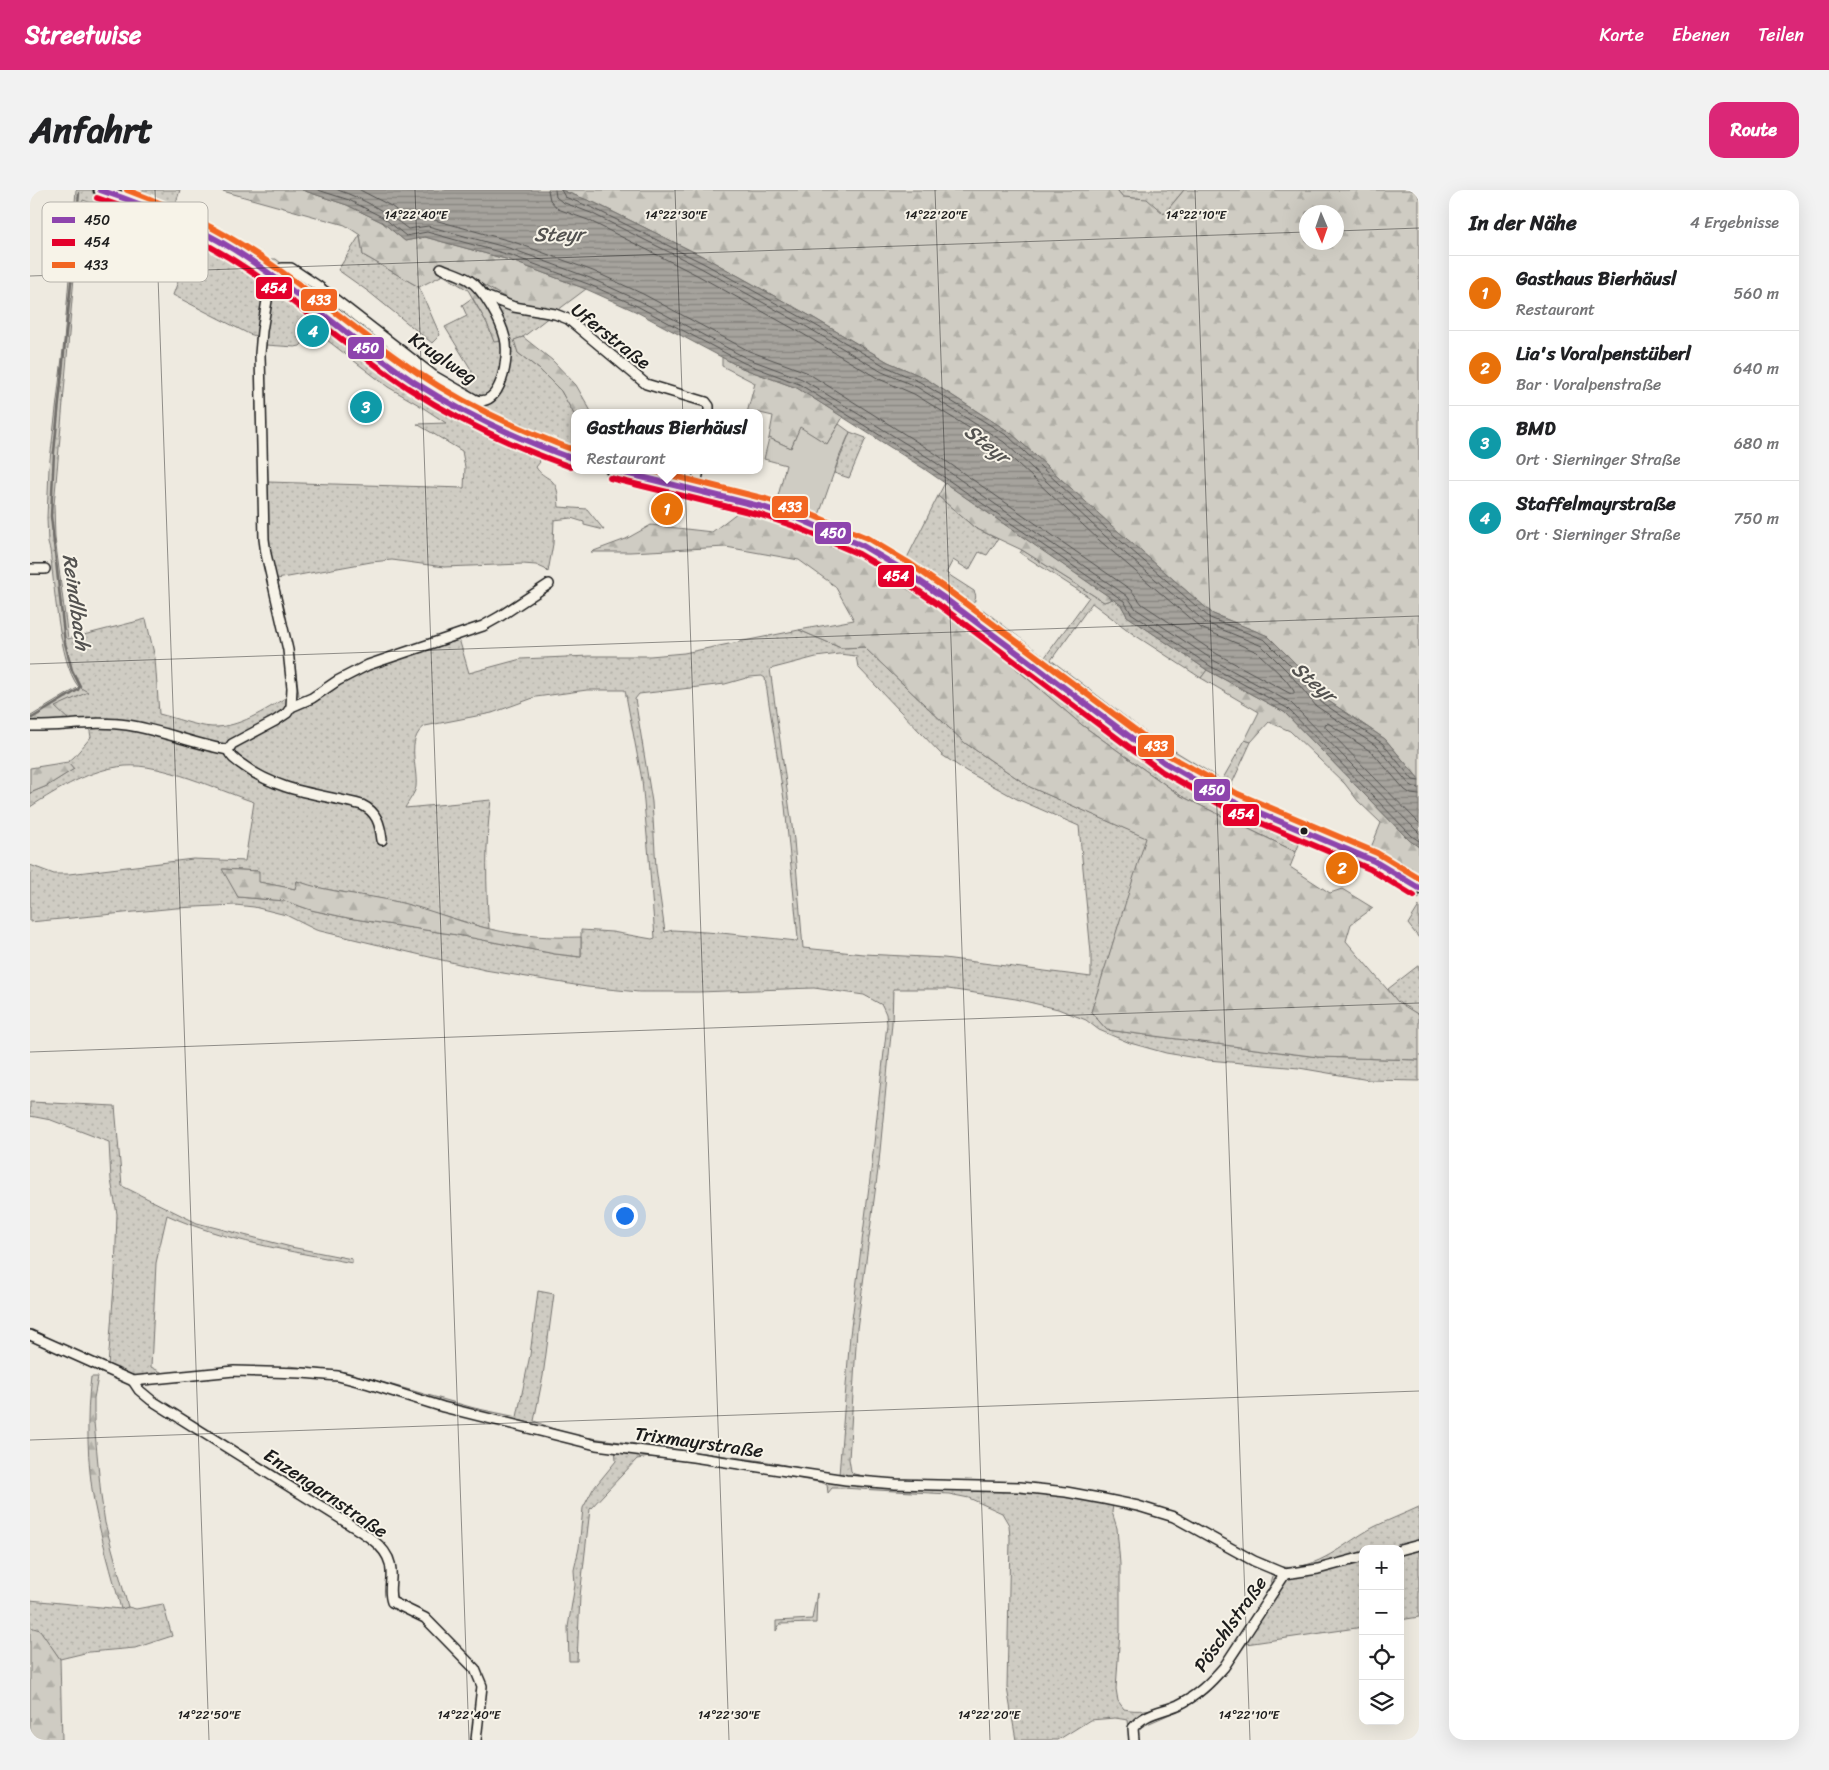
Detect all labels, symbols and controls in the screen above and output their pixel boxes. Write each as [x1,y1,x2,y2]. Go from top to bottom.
text: Streetwise [25,14,141,56]
text: Karte [1600,19,1644,51]
text: Ebenen [1672,19,1730,51]
text: Teilen [1758,19,1804,51]
text: Anfahrt [30,99,153,161]
button: Route [1709,102,1799,158]
legend [42,202,208,282]
text: 14°22'40"E [385,204,449,226]
text: 14°22'30"E [645,204,708,226]
text: 14°22'20"E [905,204,968,226]
text: 14°22'10"E [1166,204,1228,226]
text: In der Nähe [1469,204,1577,242]
north arrow [1299,205,1344,250]
text: 450 [84,208,110,233]
text: 4 Ergebnisse [1690,208,1779,237]
water label: Steyr [534,217,588,252]
text: 454 [84,230,110,255]
text: 433 [84,253,108,278]
text: Gasthaus Bierhäusl [1516,262,1676,295]
line badge: 454 [255,276,293,300]
text: 454 [260,276,287,301]
text: 1 [1482,279,1488,308]
text: 560 m [1734,279,1779,308]
line badge: 433 [300,288,338,312]
text: 433 [306,288,331,313]
street label: Uferstraße [564,294,658,378]
text: Restaurant [1516,295,1595,324]
pin: 4 [297,312,329,350]
street label: Kruglweg [402,323,484,393]
line badge: 450 [347,336,385,360]
text: 450 [352,336,379,361]
text: Lia's Voralpenstüberl [1516,337,1691,370]
text: 2 [1480,354,1490,383]
text: 640 m [1733,354,1779,383]
text: Bar · Voralpenstraße [1516,370,1661,399]
pin: 3 [350,388,382,426]
popup [571,409,763,474]
text: Gasthaus Bierhäusl [587,411,747,444]
text: BMD [1516,412,1556,445]
water label: Steyr [956,415,1021,476]
text: 3 [1481,429,1489,458]
text: 680 m [1734,429,1779,458]
text: Restaurant [587,444,666,473]
text: Ort · Sierninger Straße [1516,445,1680,474]
text: Staffelmayrstraße [1516,487,1676,520]
pin: 1 [651,490,683,528]
line badge: 433 [771,495,809,519]
text: 433 [777,495,802,520]
text: 4 [1480,504,1490,533]
text: 750 m [1734,504,1779,533]
text: Ort · Sierninger Straße [1516,520,1680,549]
line badge: 450 [814,521,852,545]
text: 450 [819,521,846,546]
water label: Reindlbach [52,552,100,654]
line badge: 454 [877,564,915,588]
text: 454 [882,564,909,589]
water label: Steyr [1284,652,1347,714]
line badge: 433 [1137,734,1175,758]
text: 433 [1143,734,1168,759]
line badge: 450 [1193,778,1231,802]
text: 450 [1198,778,1225,803]
text: 454 [1227,802,1254,827]
line badge: 454 [1222,803,1260,827]
unlabelled marker [1299,826,1309,836]
pin: 2 [1326,849,1358,887]
your location [612,1203,638,1229]
street label: Trixmayrstraße [632,1417,766,1467]
street label: Enzengarnstraße [257,1439,395,1547]
map controls [1359,1545,1404,1725]
button: + [1359,1545,1404,1590]
street label: Pöschlstraße [1185,1569,1276,1679]
button: − [1359,1590,1404,1635]
button: locate [1359,1635,1404,1680]
button: layers [1359,1680,1404,1725]
text: 14°22'50"E [178,1704,242,1726]
text: 14°22'40"E [438,1704,502,1726]
text: 14°22'30"E [698,1704,761,1726]
text: 14°22'20"E [958,1704,1021,1726]
text: 14°22'10"E [1219,1704,1281,1726]

